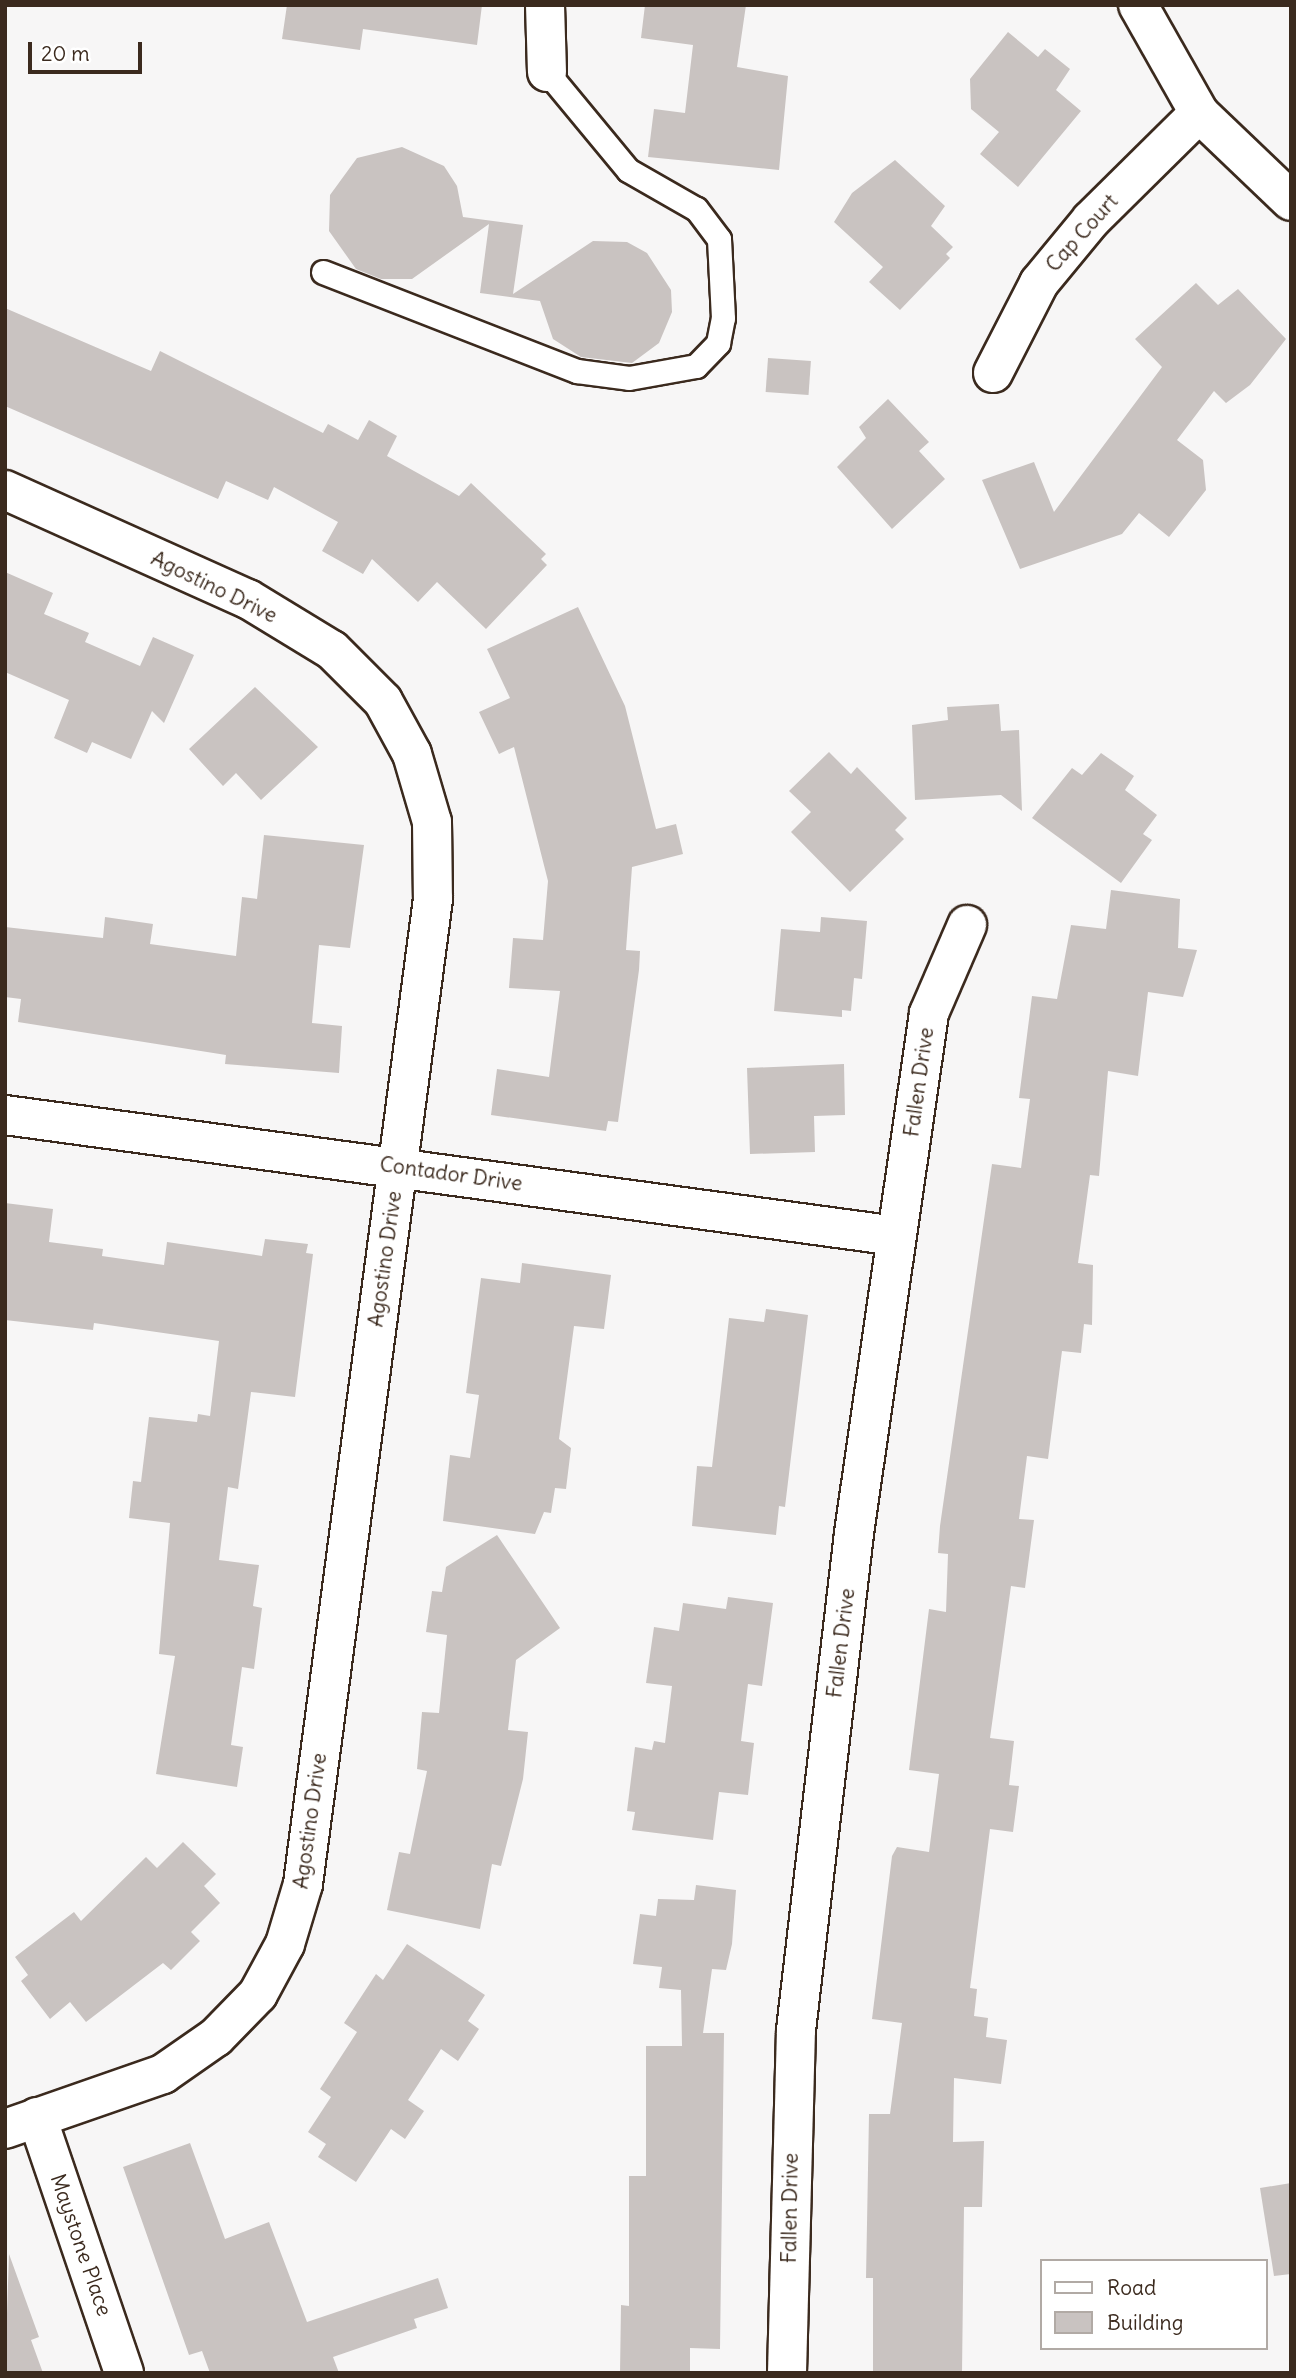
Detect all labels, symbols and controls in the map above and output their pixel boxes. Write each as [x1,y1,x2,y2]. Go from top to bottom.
scale bar [32,28,145,72]
text: 20 m [41,40,90,67]
street label: Cap Court [1041,189,1123,277]
street label: Agostino Drive [147,546,281,628]
street label: Fallen Drive [899,1026,939,1138]
street label: Contador Drive [378,1152,524,1196]
street label: Agostino Drive [363,1189,407,1329]
street label: Fallen Drive [822,1587,860,1699]
street label: Agostino Drive [288,1751,332,1891]
street label: Fallen Drive [776,2153,804,2263]
street label: Maystone Place [45,2171,117,2319]
legend [1040,2259,1268,2350]
text: Road [1107,2274,1156,2301]
text: Building [1107,2309,1183,2336]

